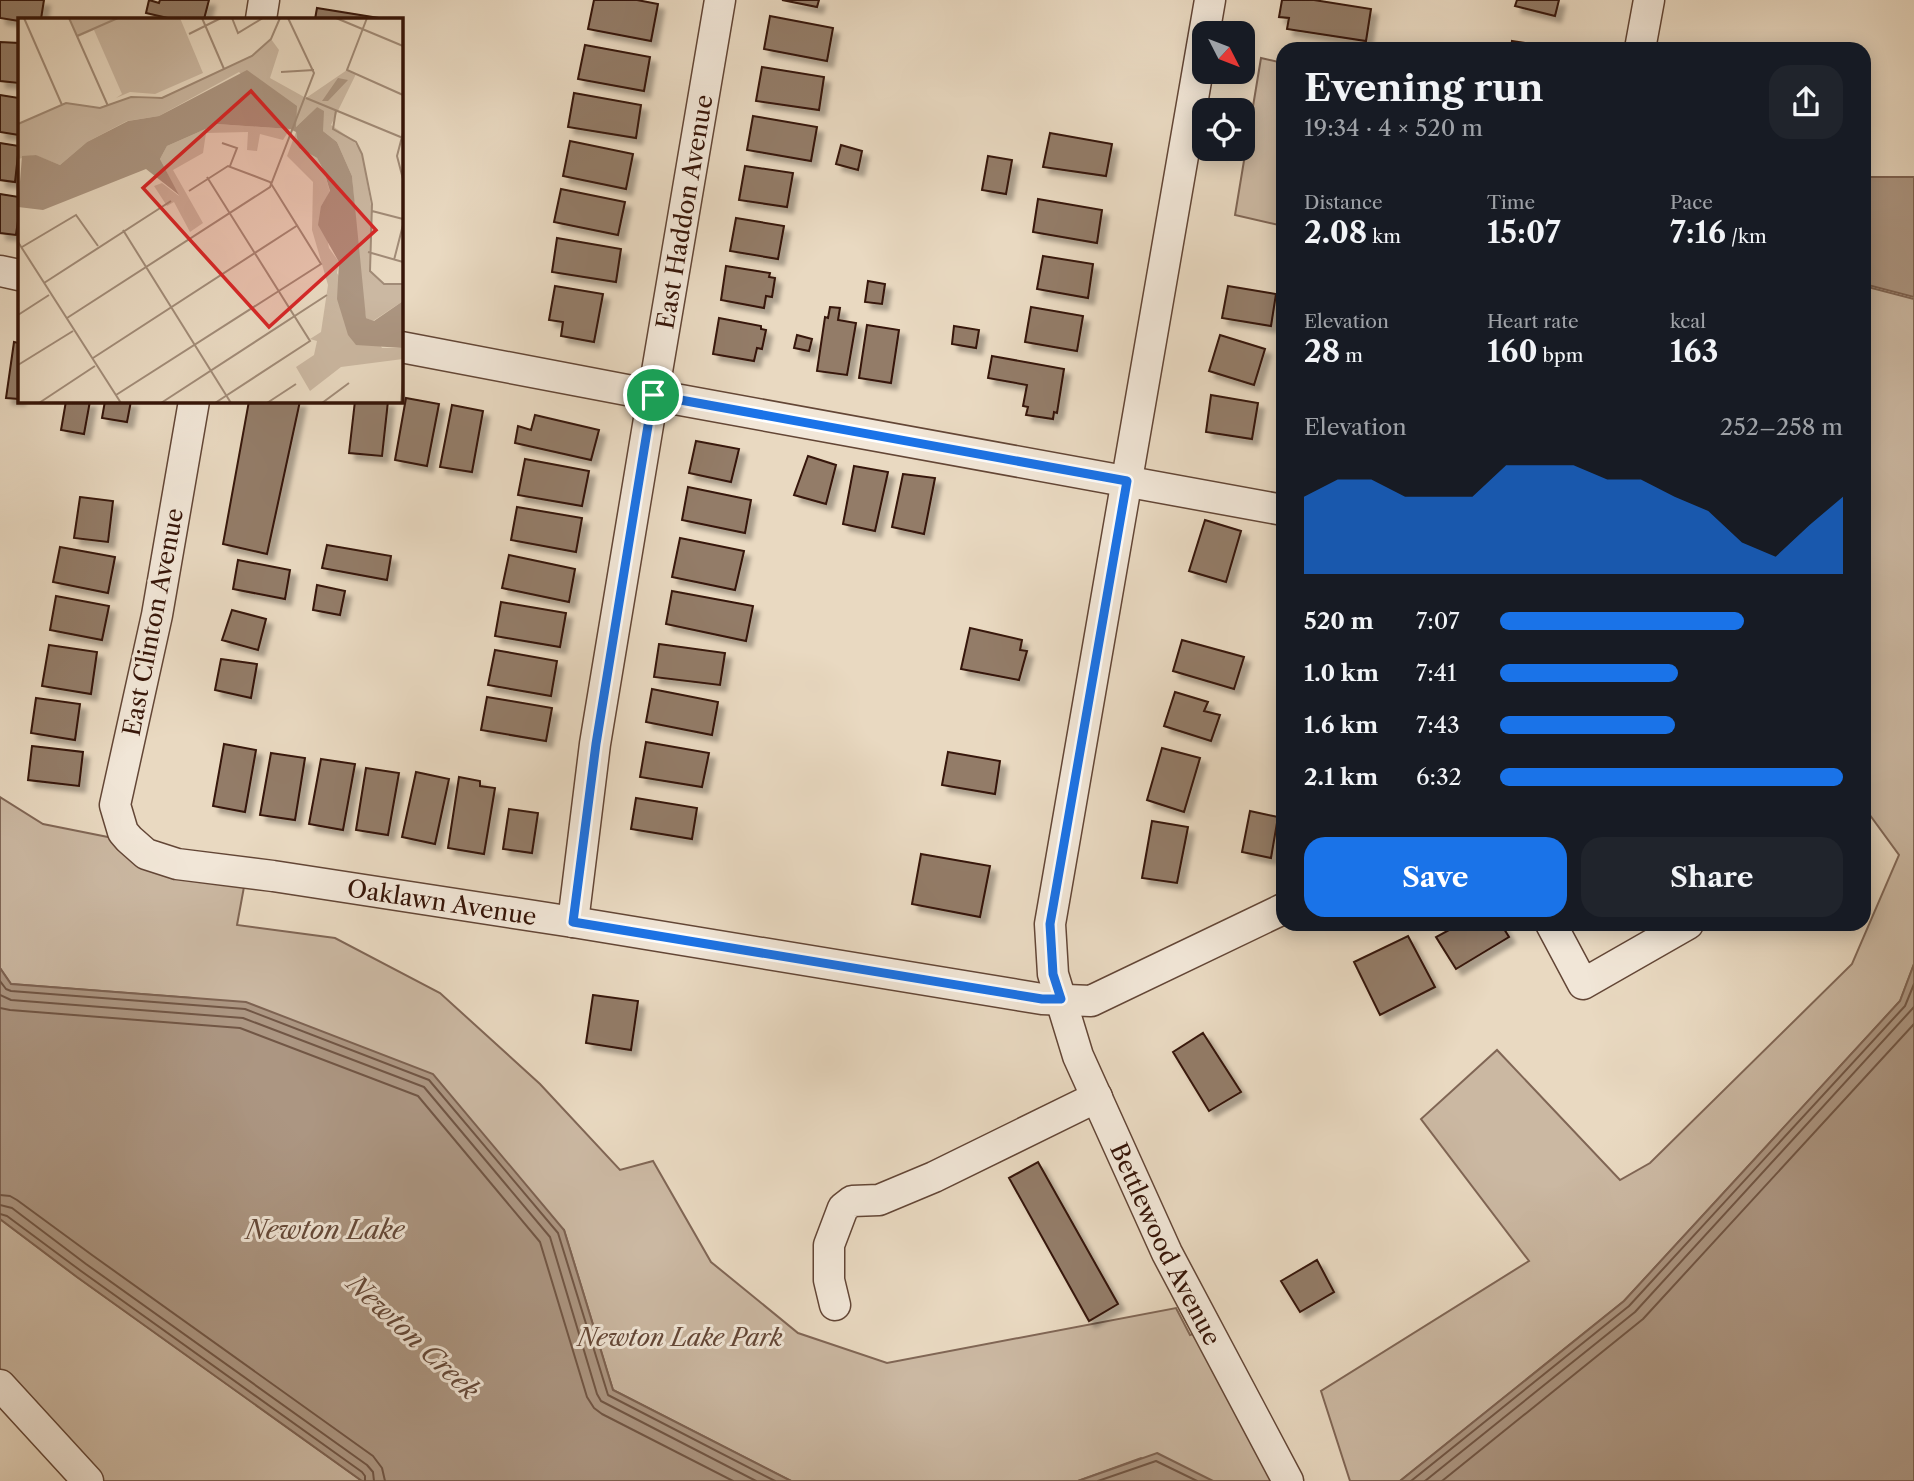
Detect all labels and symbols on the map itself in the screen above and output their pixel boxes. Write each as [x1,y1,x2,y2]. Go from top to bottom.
inset map [18,18,402,402]
north arrow [1192,21,1255,84]
street label: East Haddon Avenue [650,92,718,331]
pin [623,365,683,425]
street label: East Clinton Avenue [117,506,189,738]
street label: Oaklawn Avenue [345,873,539,931]
street label: Bettlewood Avenue [1105,1138,1228,1350]
water label: Newton Lake [244,1214,406,1246]
water label: Newton Creek [339,1266,486,1407]
park label: Newton Lake Park [575,1323,783,1352]

